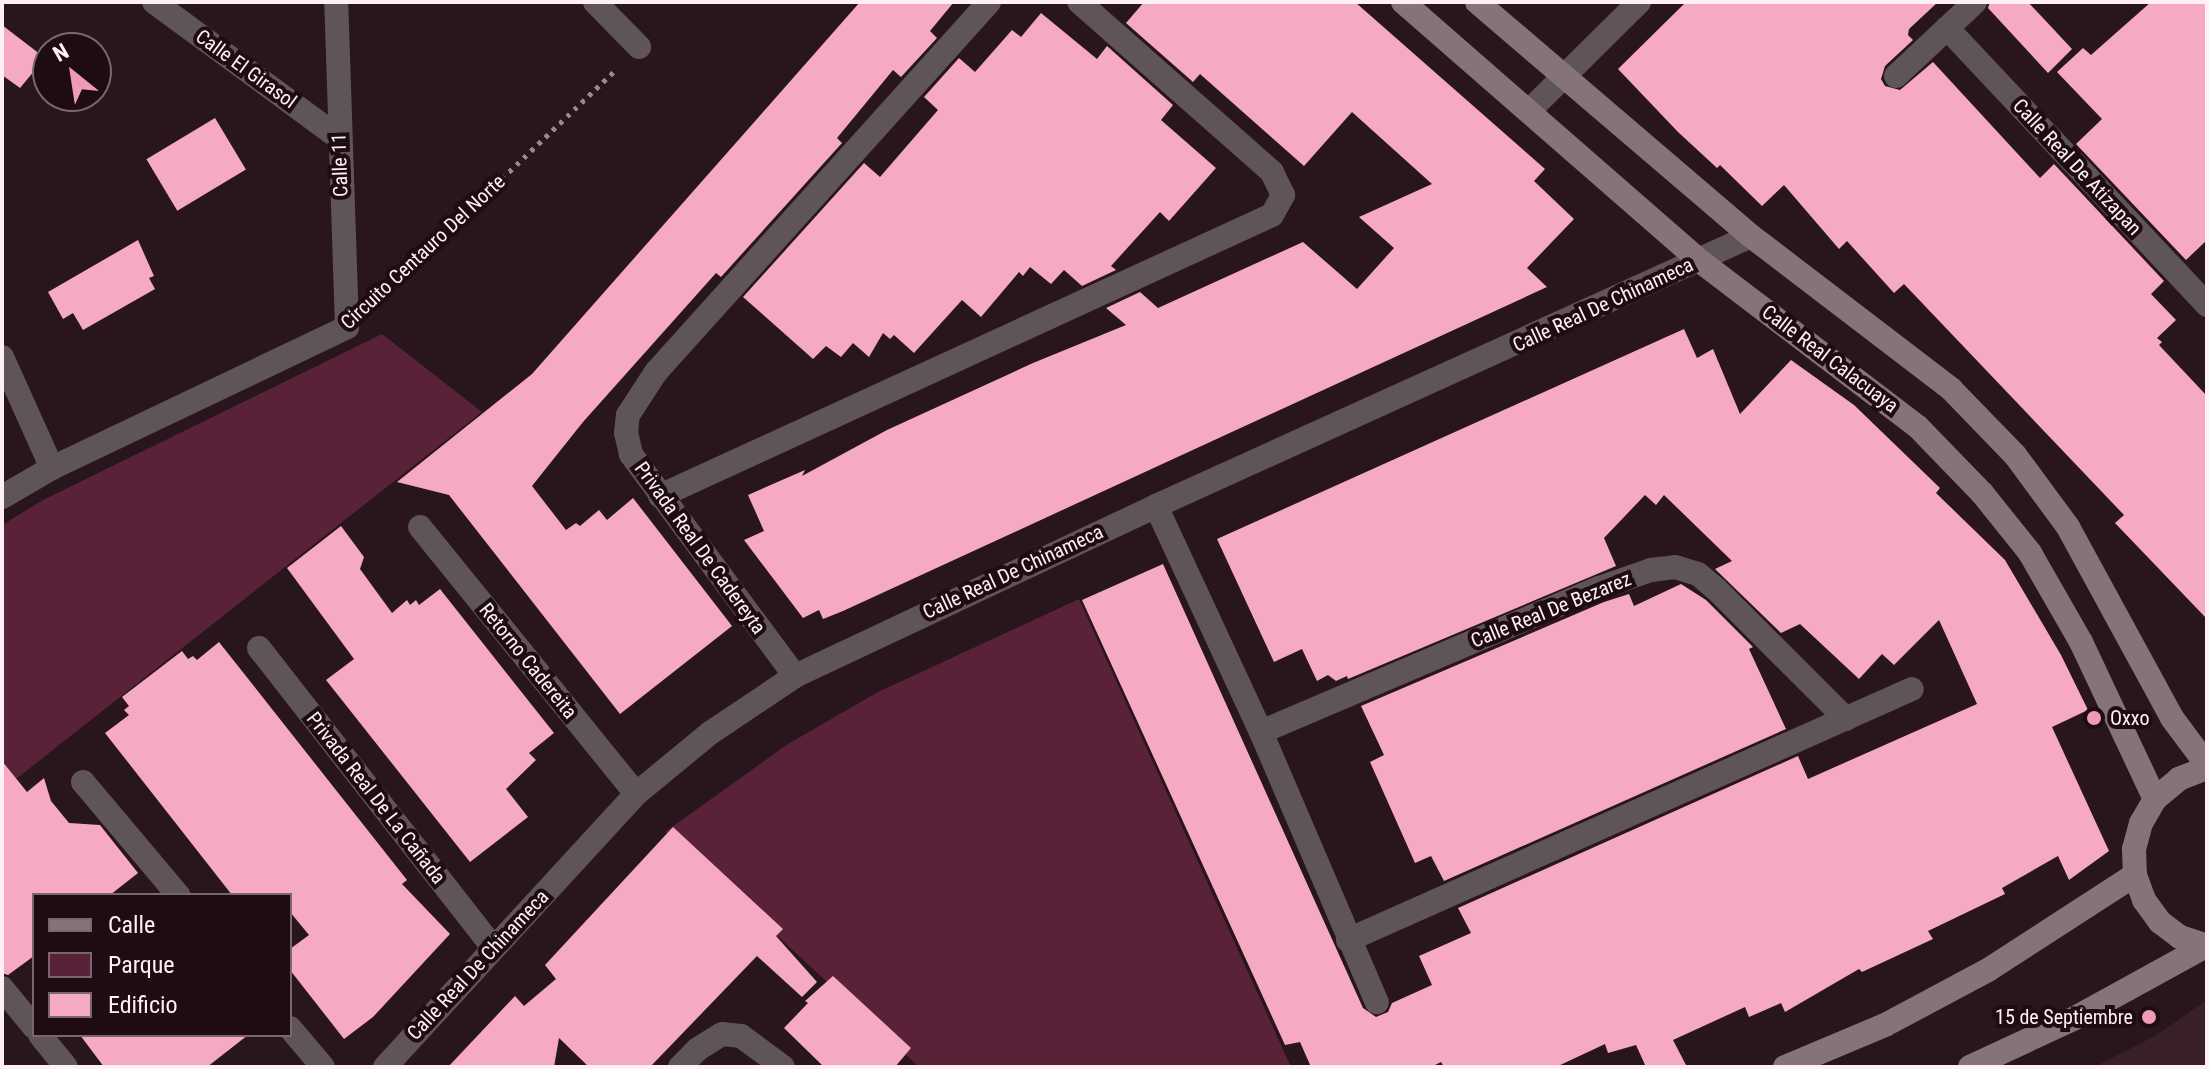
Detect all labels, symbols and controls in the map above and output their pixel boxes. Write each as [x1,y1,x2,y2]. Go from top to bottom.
street label: Calle El Girasol [191,24,301,114]
north arrow [32,32,112,112]
text: N [49,38,73,67]
street label: Calle Real De Atizapan [2008,94,2146,240]
street label: Calle 11 [327,133,353,197]
street label: Circuito Centauro Del Norte [336,170,510,334]
street label: Calle Real De Chinameca [1509,253,1697,357]
street label: Calle Real Calacuaya [1757,300,1903,418]
street label: Privada Real De Cadereyta [629,457,771,639]
street label: Calle Real De Chinameca [919,520,1107,624]
street label: Calle Real De Bezarez [1467,567,1635,653]
street label: Retorno Cadereita [474,598,582,724]
place label: Oxxo [2110,706,2149,730]
street label: Privada Real De La Cañada [301,707,451,889]
marker: Oxxo [2085,709,2103,727]
street label: Calle Real De Chinameca [402,885,554,1045]
legend [32,893,292,1037]
text: Calle [108,911,155,939]
text: Parque [108,951,175,979]
text: Edificio [108,991,178,1019]
place label: 15 de Septiembre [1995,1005,2133,1029]
marker: 15 de Septiembre [2140,1008,2158,1026]

